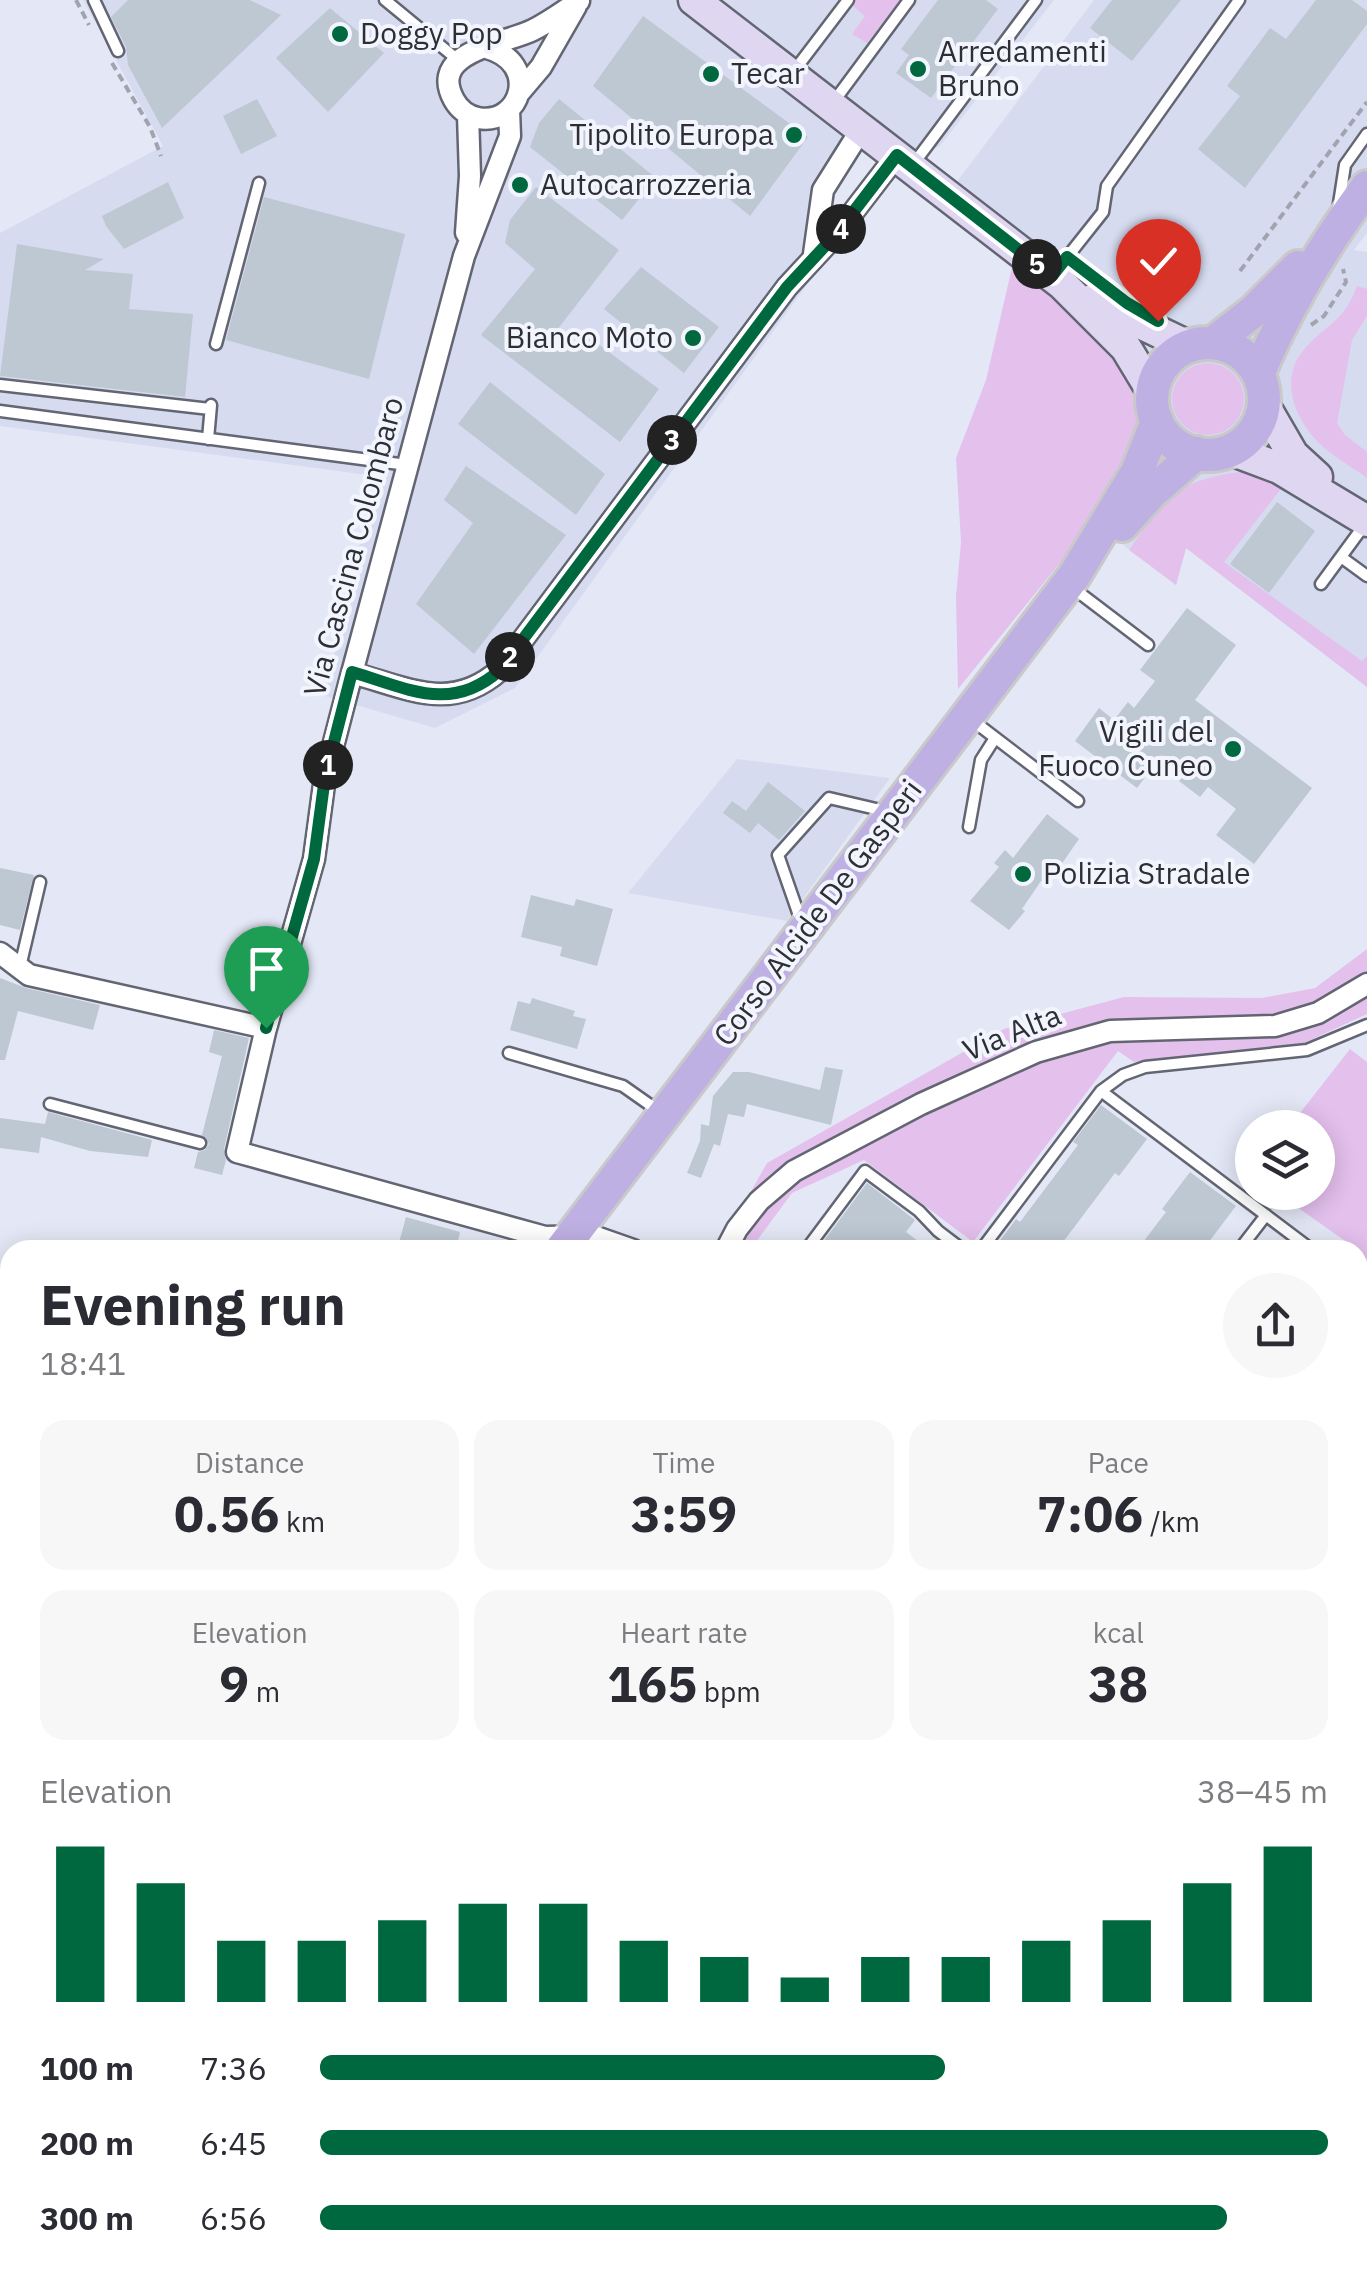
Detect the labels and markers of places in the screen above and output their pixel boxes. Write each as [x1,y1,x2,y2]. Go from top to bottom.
place label: Doggy Pop [360,13,503,52]
marker: Doggy Pop [329,23,351,45]
place label: Arredamenti Bruno [938,31,1107,104]
place label: Tecar [731,53,805,92]
marker: Arredamenti Bruno [907,58,929,80]
marker: Tecar [700,63,722,85]
place label: Tipolito Europa [570,114,774,153]
marker: Tipolito Europa [783,124,805,146]
place label: Autocarrozzeria [540,164,752,203]
marker: Autocarrozzeria [509,174,531,196]
pin: 4 [816,204,866,254]
pin [1116,219,1201,322]
pin: 5 [1012,239,1062,289]
place label: Bianco Moto [506,317,673,356]
marker: Bianco Moto [682,327,704,349]
pin: 3 [647,415,697,465]
pin: 2 [485,632,535,682]
place label: Vigili del Fuoco Cuneo [1038,711,1213,784]
marker: Vigili del Fuoco Cuneo [1222,738,1244,760]
pin: 1 [303,740,353,790]
place label: Polizia Stradale [1043,853,1250,892]
marker: Polizia Stradale [1012,863,1034,885]
pin [224,926,309,1029]

